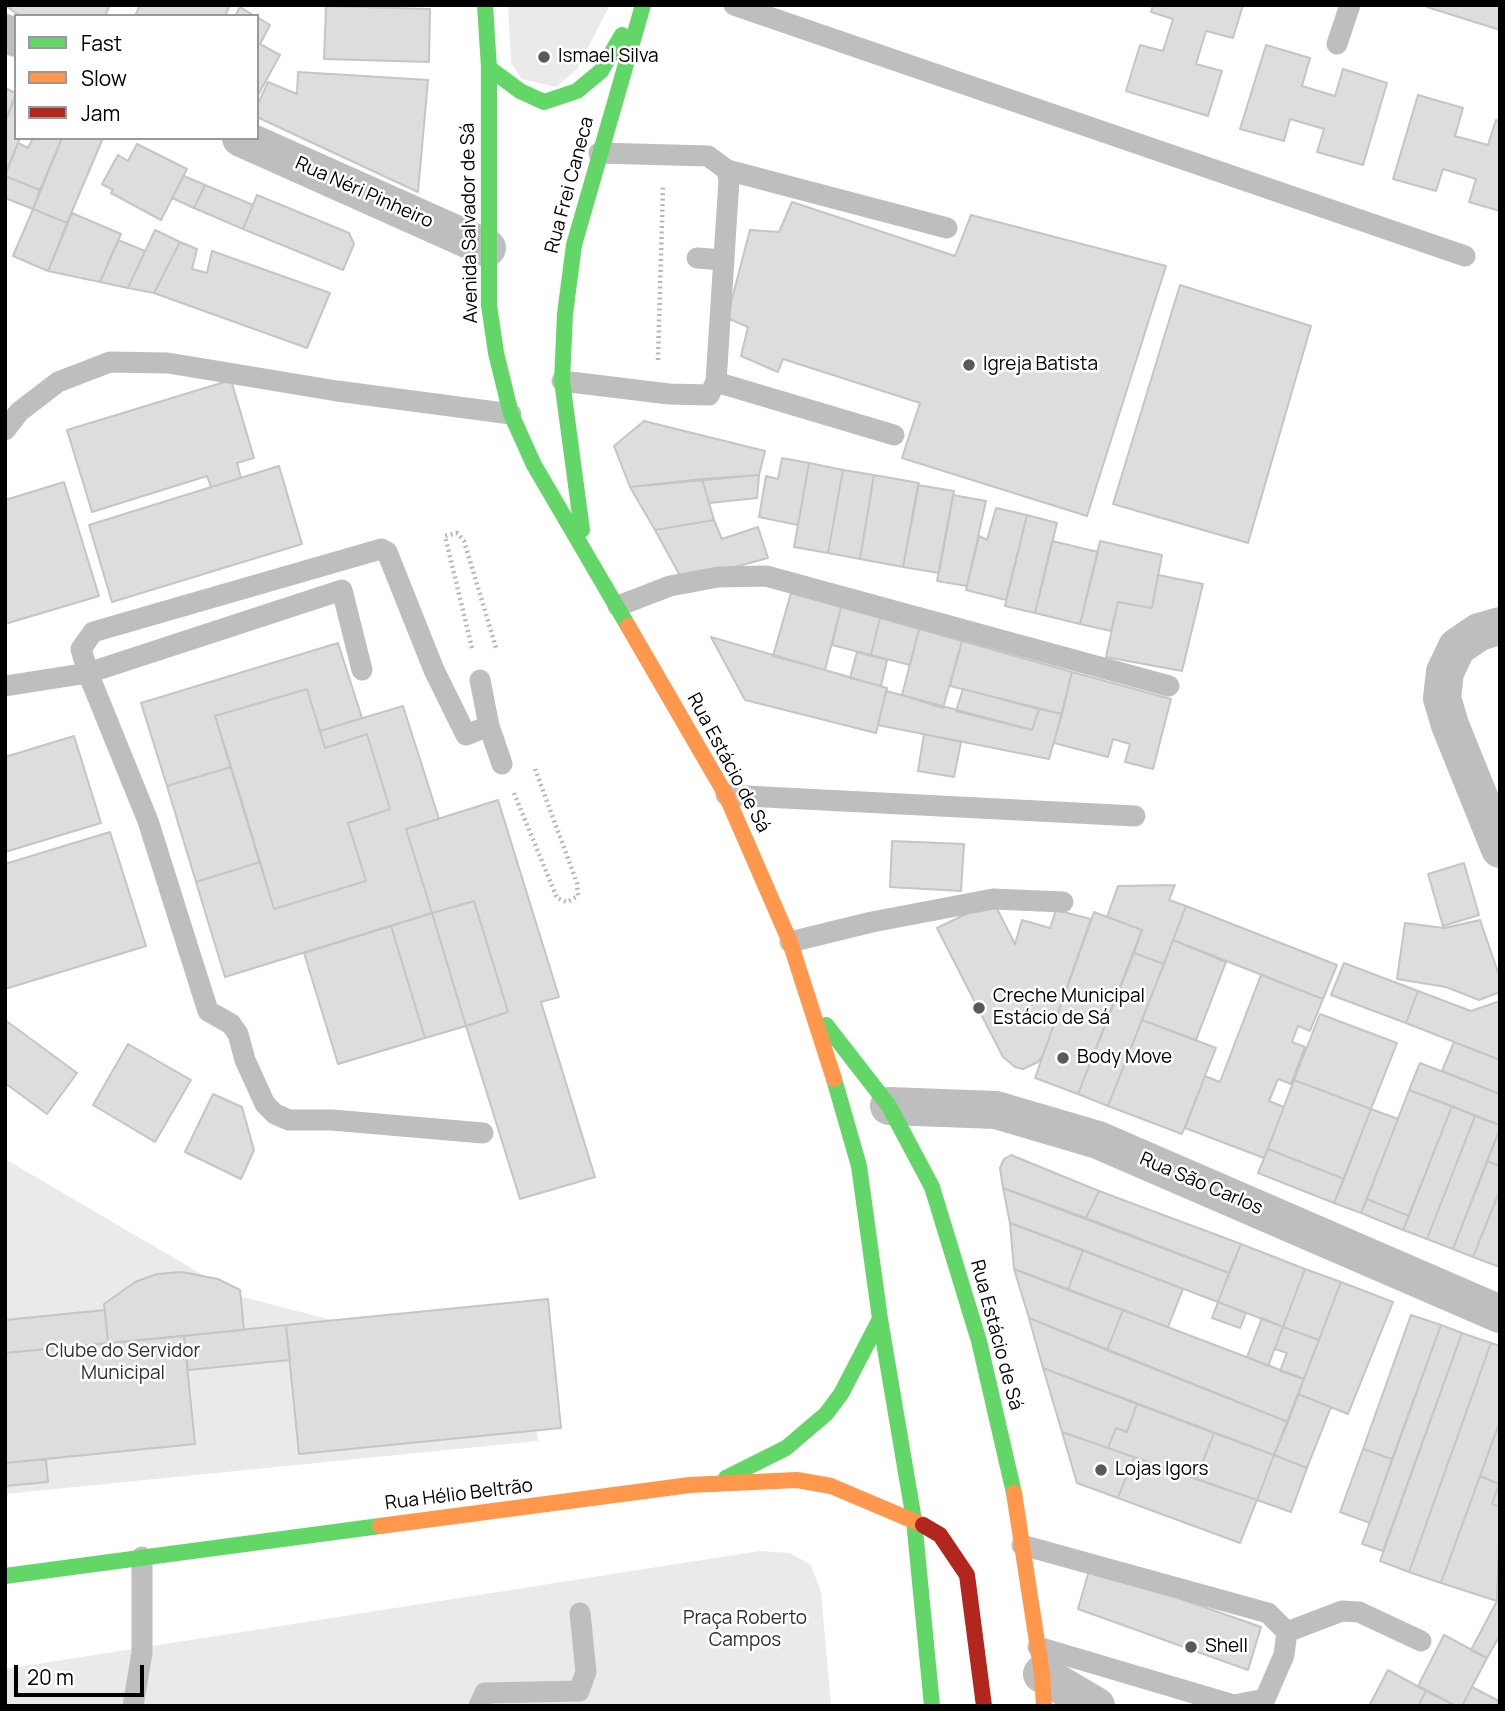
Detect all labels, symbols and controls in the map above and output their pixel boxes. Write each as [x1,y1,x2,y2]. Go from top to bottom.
legend [14,14,259,140]
text: Fast [81,29,122,57]
place label: Ismael Silva [558,46,659,68]
marker: Ismael Silva [536,49,552,65]
text: Slow [81,64,127,92]
text: Jam [81,99,120,127]
street label: Rua Frei Caneca [541,114,599,256]
street label: Avenida Salvador de Sá [457,123,483,323]
street label: Rua Néri Pinheiro [291,152,437,234]
place label: Igreja Batista [983,354,1098,376]
marker: Igreja Batista [961,357,977,373]
street label: Rua Estácio de Sá [682,689,774,837]
place label: Creche Municipal Estácio de Sá [993,986,1145,1030]
marker: Creche Municipal Estácio de Sá [971,1000,987,1016]
place label: Body Move [1077,1047,1172,1069]
marker: Body Move [1055,1050,1071,1066]
street label: Rua São Carlos [1136,1148,1266,1220]
street label: Rua Estácio de Sá [965,1257,1027,1413]
park label: Clube do Servidor Municipal [46,1341,200,1385]
place label: Lojas Igors [1115,1459,1208,1481]
marker: Lojas Igors [1093,1462,1109,1478]
street label: Rua Hélio Beltrão [384,1475,534,1515]
park label: Praça Roberto Campos [683,1608,807,1652]
place label: Shell [1205,1636,1248,1658]
marker: Shell [1183,1639,1199,1655]
scale bar [18,1652,147,1696]
text: 20 m [27,1663,74,1691]

